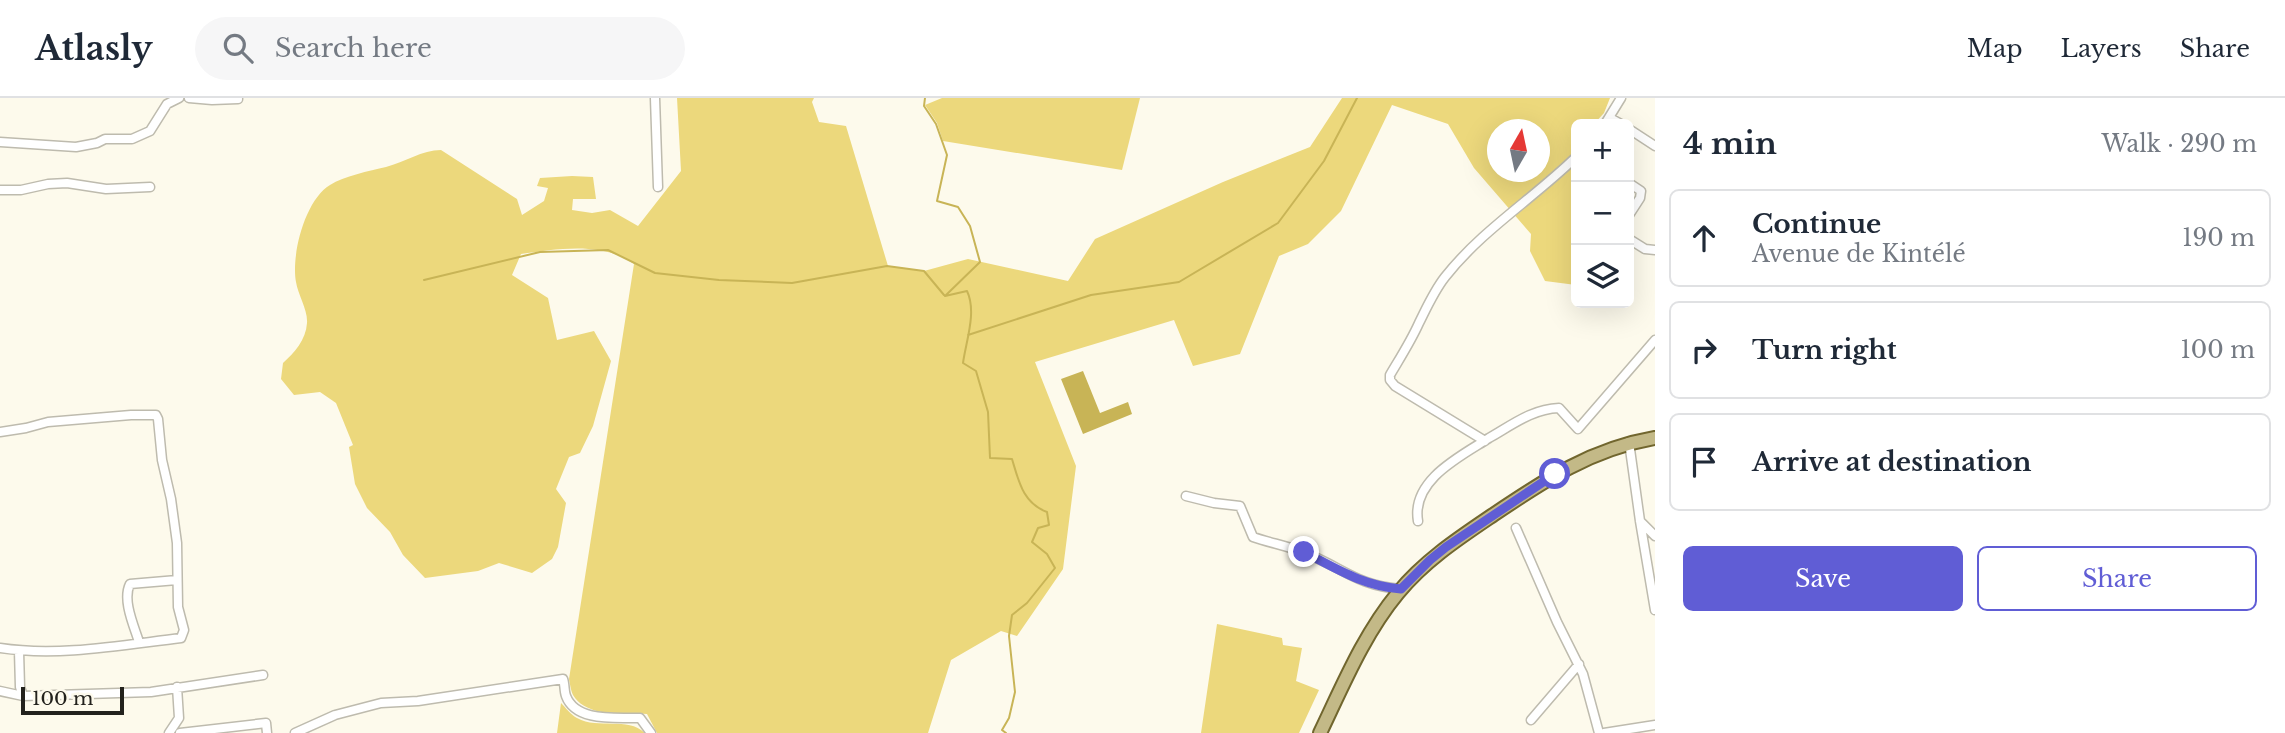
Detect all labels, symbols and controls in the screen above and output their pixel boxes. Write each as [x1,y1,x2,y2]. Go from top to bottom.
search box [195,17,685,80]
text: Atlasly [35,28,153,69]
icon: search [219,29,257,67]
text: Search here [275,32,432,64]
text: Map [1967,34,2023,63]
text: Layers [2061,34,2142,63]
text: Share [2180,34,2250,63]
north arrow [1487,119,1550,182]
map controls [1571,119,1634,308]
button: + [1571,119,1634,182]
text: 4 min [1683,125,1777,162]
text: Walk · 290 m [2101,130,2257,158]
button: − [1571,182,1634,245]
text: Continue [1752,208,1881,240]
icon: ahead [1685,219,1723,257]
text: 190 m [2182,224,2255,252]
text: Avenue de Kintélé [1752,240,1966,268]
button: layers [1571,245,1634,308]
icon: right [1685,331,1723,369]
text: Turn right [1752,334,1897,366]
text: 100 m [2181,336,2255,364]
icon: arrive [1685,443,1723,481]
text: Arrive at destination [1752,446,2032,478]
route start [1539,458,1570,489]
route end [1288,536,1319,567]
button: Save [1683,546,1963,611]
button: Share [1977,546,2257,611]
scale bar [21,684,124,716]
text: 100 m [32,687,93,710]

